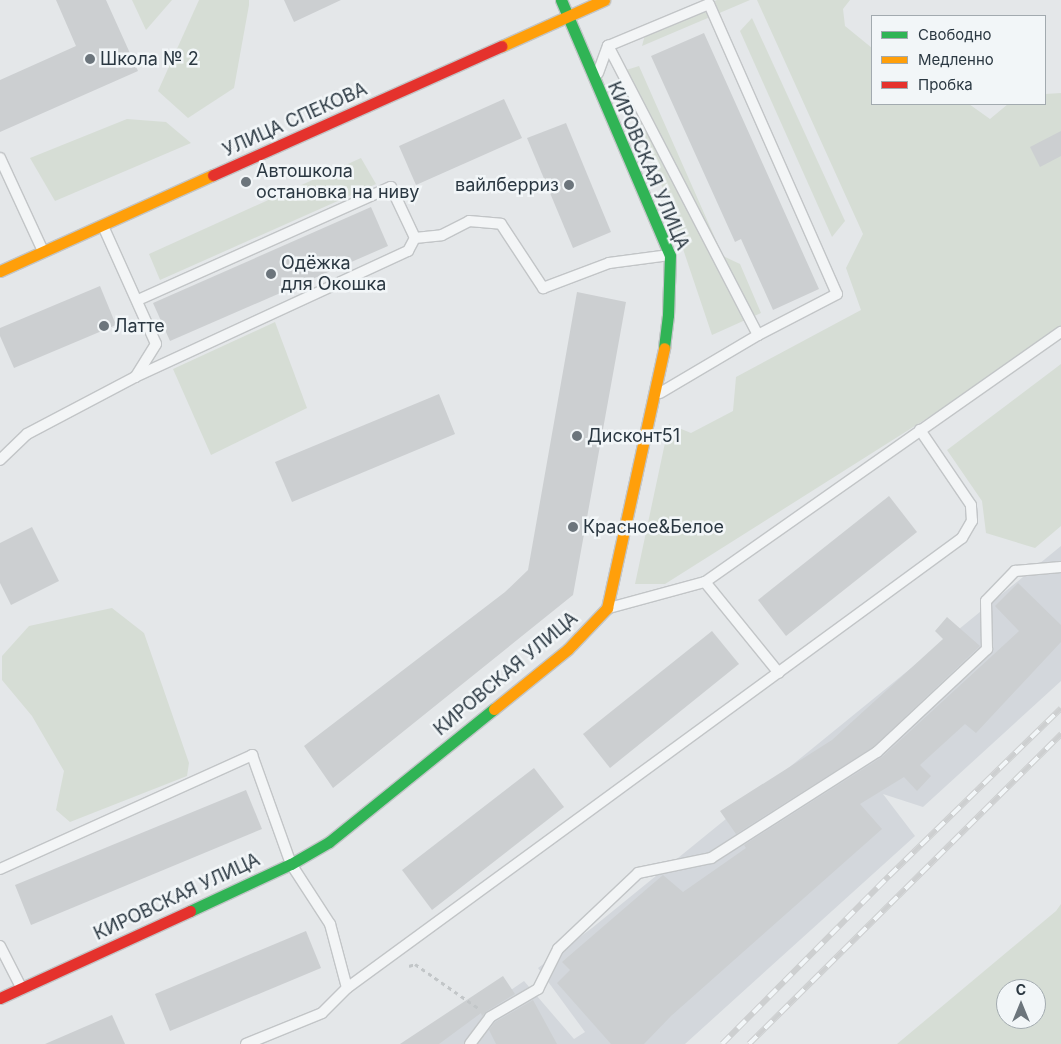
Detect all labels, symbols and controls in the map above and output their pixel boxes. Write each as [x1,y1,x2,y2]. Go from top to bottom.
legend [871,15,1046,105]
text: Свободно [918,25,992,44]
place label: Школа № 2 [100,48,199,70]
text: Медленно [918,50,994,69]
marker: Школа № 2 [84,53,96,65]
text: Пробка [918,75,973,94]
street label: УЛИЦА СПЕКОВА [220,78,370,162]
street label: КИРОВСКАЯ УЛИЦА [603,79,693,253]
place label: Автошкола остановка на ниву [256,161,419,203]
place label: вайлберриз [455,174,559,196]
marker: Автошкола остановка на ниву [240,176,252,188]
marker: вайлберриз [563,179,575,191]
place label: Одёжка для Окошка [281,253,386,296]
marker: Одёжка для Окошка [265,268,277,280]
place label: Латте [114,315,165,337]
marker: Латте [98,320,110,332]
place label: Дисконт51 [587,425,680,447]
marker: Дисконт51 [571,430,583,442]
place label: Красное&Белое [583,516,724,538]
marker: Красное&Белое [567,521,579,533]
street label: КИРОВСКАЯ УЛИЦА [430,608,582,740]
street label: КИРОВСКАЯ УЛИЦА [91,849,263,945]
north arrow [996,979,1046,1029]
text: С [1016,981,1026,998]

